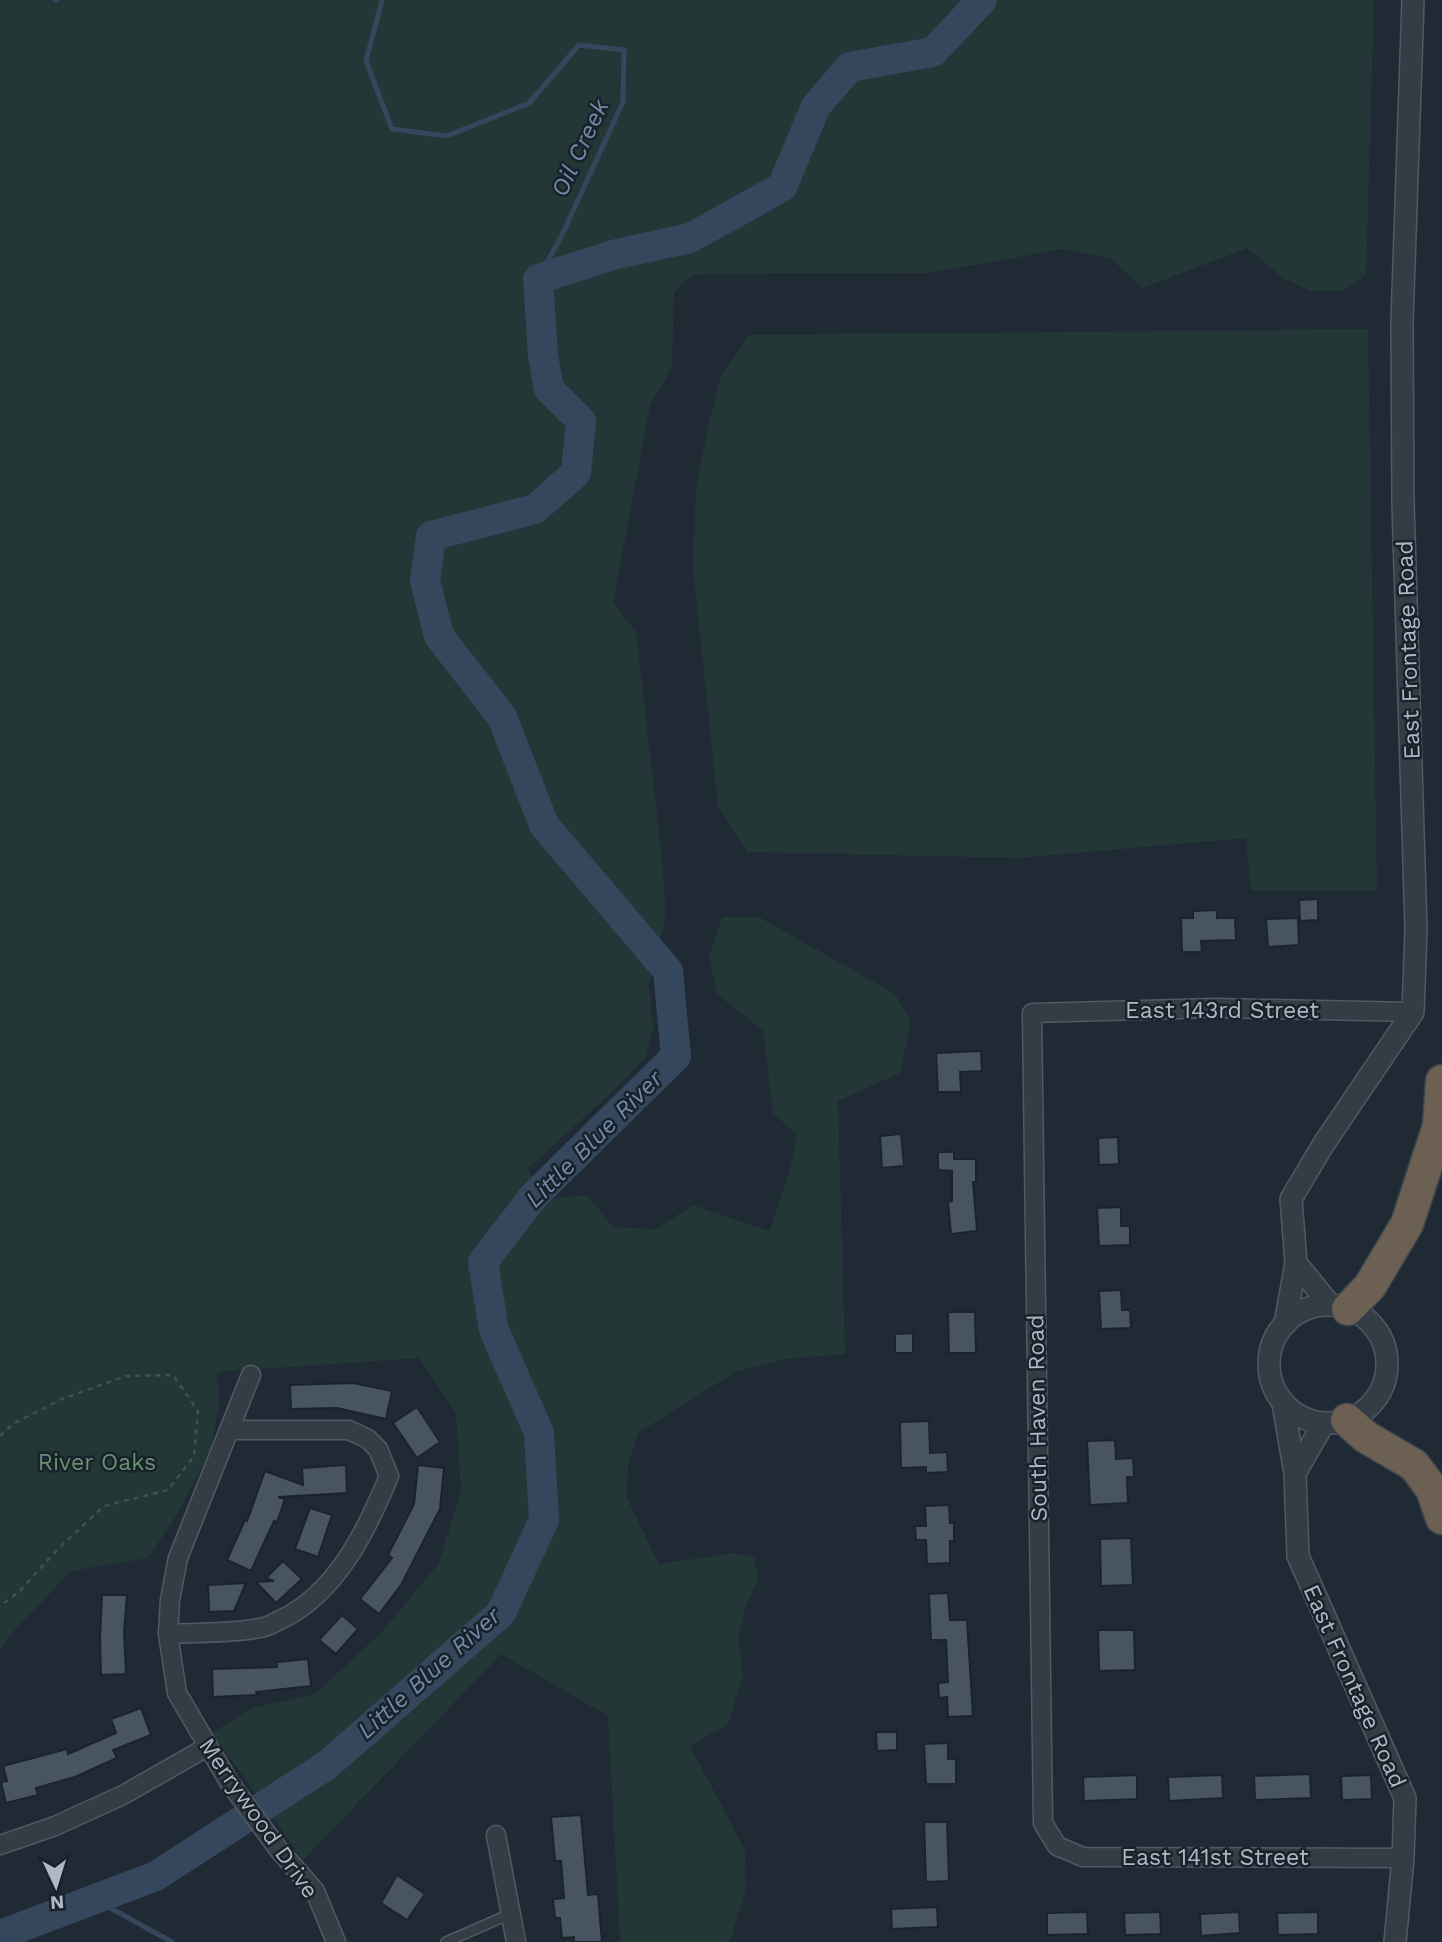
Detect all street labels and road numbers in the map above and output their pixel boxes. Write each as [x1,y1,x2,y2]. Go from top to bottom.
street label: East Frontage Road [1391,540,1426,760]
street label: East 143rd Street [1125,997,1319,1024]
street label: South Haven Road [1022,1314,1053,1522]
street label: East Frontage Road [1298,1580,1411,1792]
street label: Merrywood Drive [193,1733,324,1904]
street label: East 141st Street [1121,1844,1309,1871]

